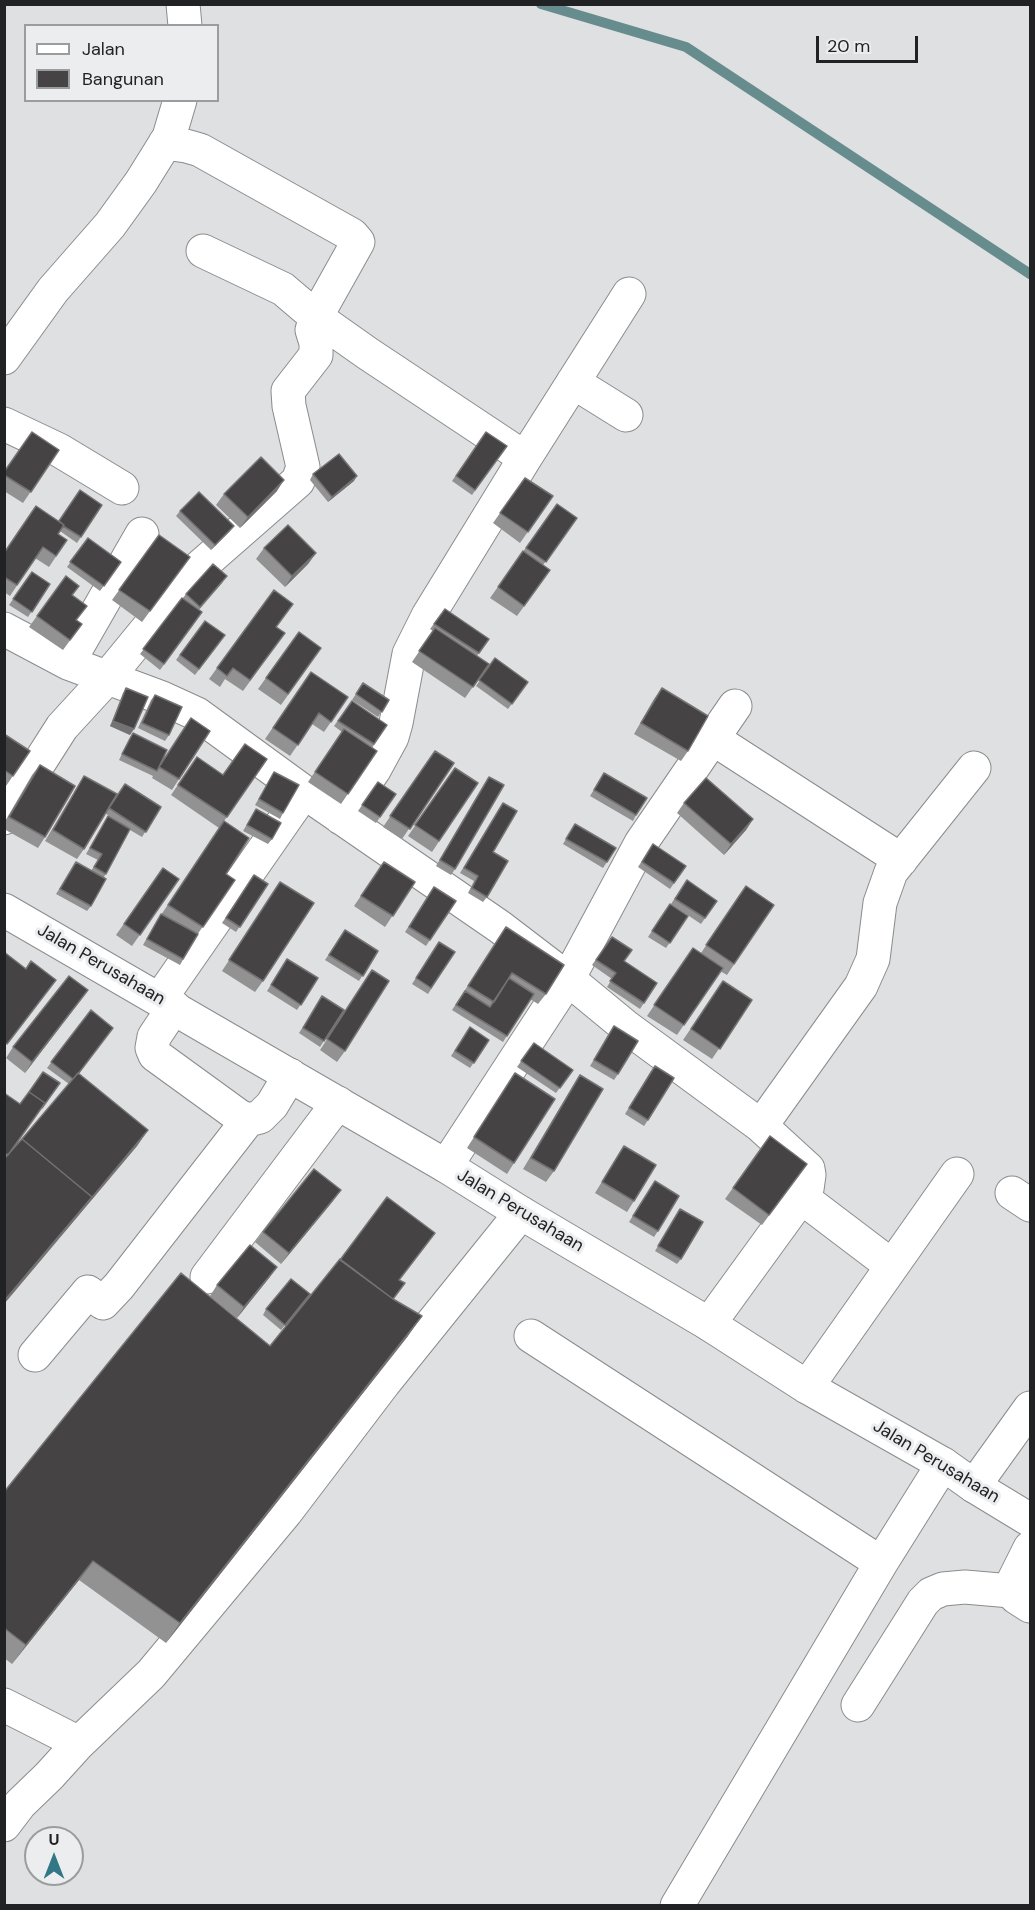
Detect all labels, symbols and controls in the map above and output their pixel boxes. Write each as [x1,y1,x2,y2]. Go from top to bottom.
legend [24,24,219,102]
scale bar [819,24,921,62]
text: 20 m [827,34,870,58]
text: Jalan [82,37,125,61]
text: Bangunan [82,67,164,91]
street label: Jalan Perusahaan [33,920,169,1010]
street label: Jalan Perusahaan [453,1165,587,1257]
street label: Jalan Perusahaan [869,1416,1003,1508]
north arrow [24,1826,84,1886]
text: U [49,1829,59,1850]

